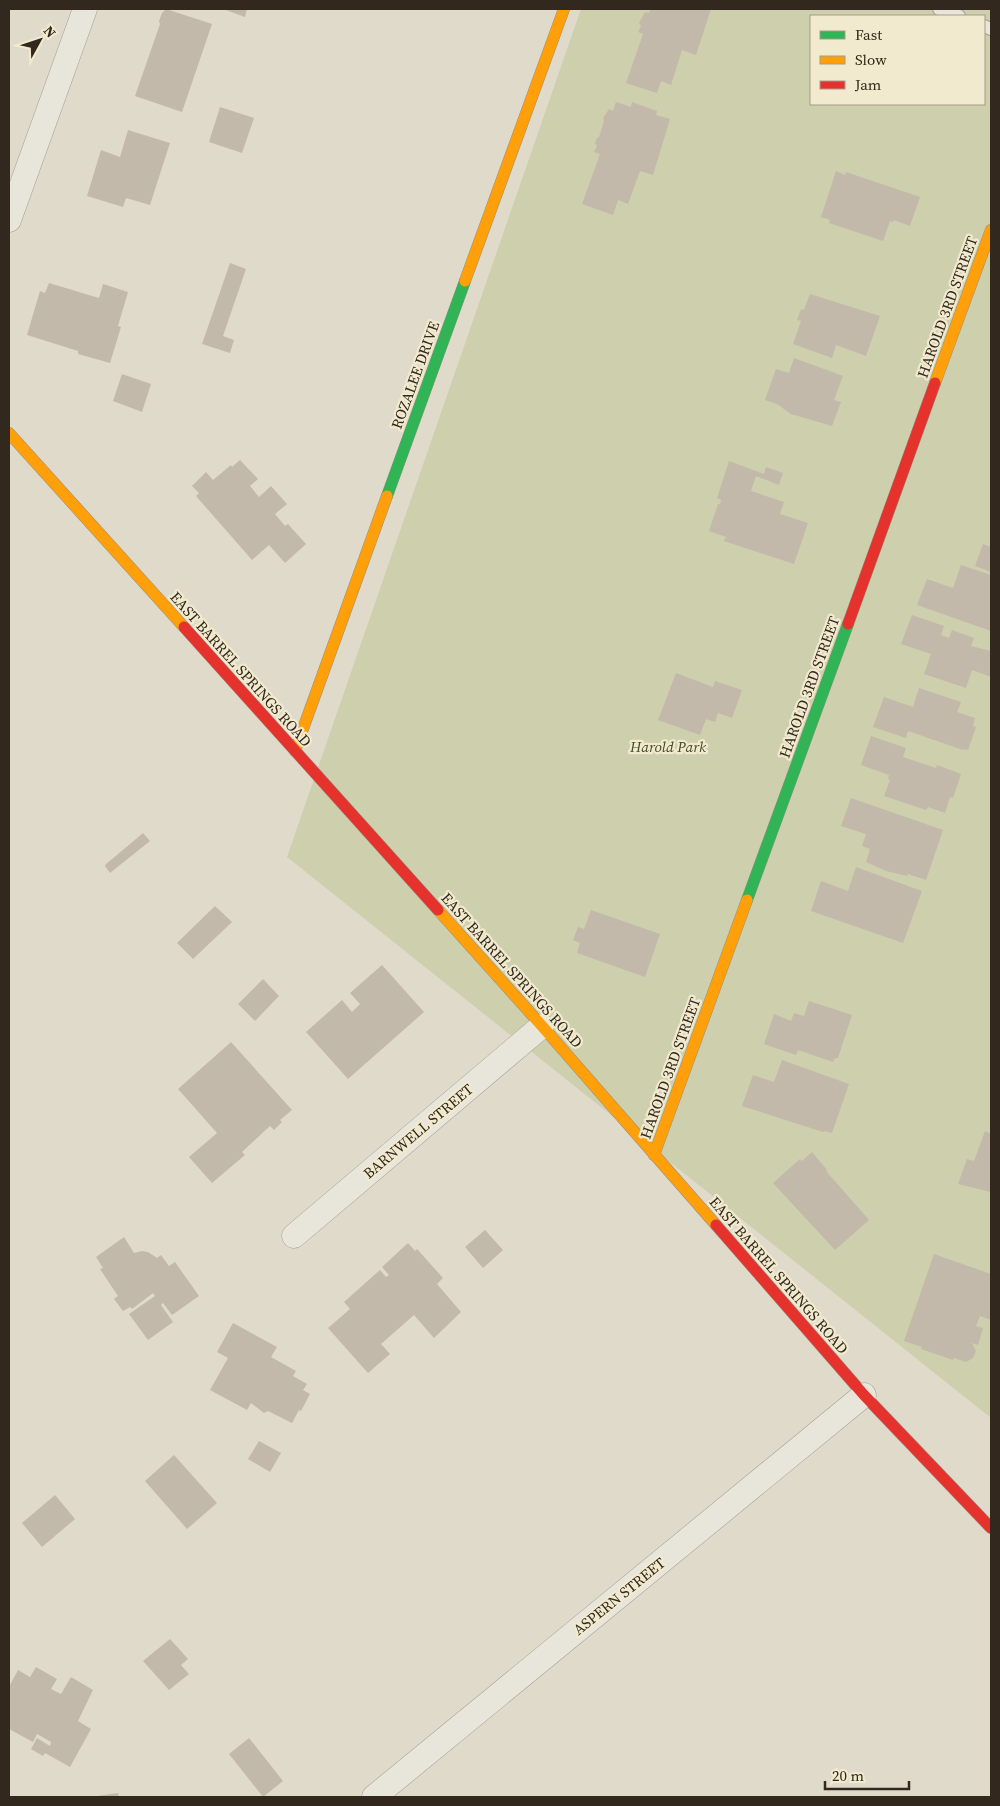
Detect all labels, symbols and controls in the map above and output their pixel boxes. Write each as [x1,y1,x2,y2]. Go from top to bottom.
north arrow [15,15,65,65]
legend [810,15,985,105]
text: N [39,21,61,42]
text: Fast [855,24,882,45]
text: Slow [855,49,887,70]
text: Jam [854,74,882,95]
street label: HAROLD 3RD STREET [912,233,982,381]
street label: ROZALEE DRIVE [386,318,444,432]
street label: EAST BARREL SPRINGS ROAD [166,587,316,751]
street label: HAROLD 3RD STREET [774,613,844,761]
park label: Harold Park [629,736,707,757]
street label: EAST BARREL SPRINGS ROAD [437,888,587,1052]
street label: HAROLD 3RD STREET [635,994,705,1142]
street label: BARNWELL STREET [359,1079,477,1183]
street label: EAST BARREL SPRINGS ROAD [705,1192,853,1358]
street label: ASPERN STREET [568,1552,670,1640]
scale bar [825,1758,909,1790]
text: 20 m [832,1765,864,1786]

